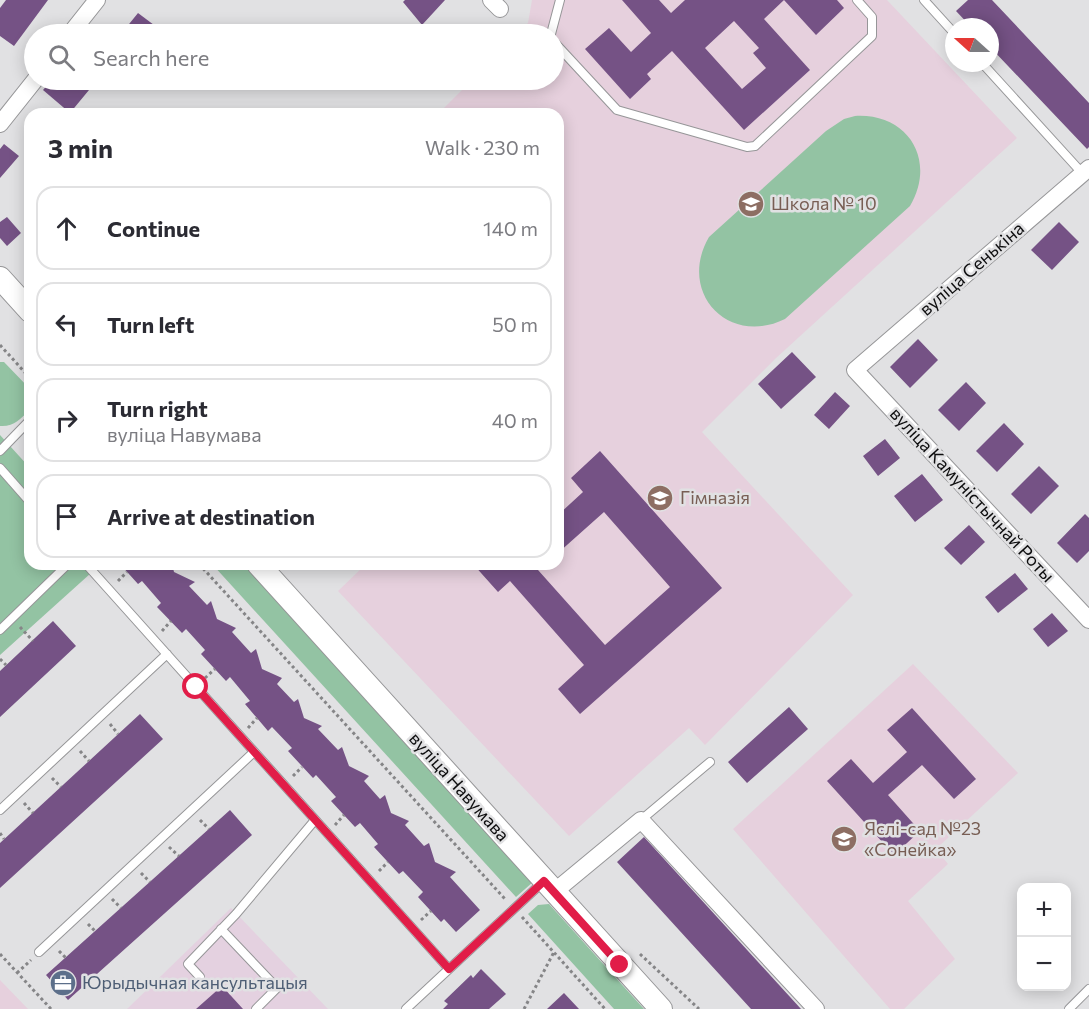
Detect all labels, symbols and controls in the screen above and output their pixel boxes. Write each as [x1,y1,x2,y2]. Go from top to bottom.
north arrow [945,18,999,72]
search box [24,24,564,90]
icon: search [45,41,78,74]
text: Search here [93,44,209,71]
text: 3 min [48,132,113,163]
text: Walk · 230 m [425,135,540,159]
school or university icon: Школа № 10 [736,189,766,219]
place label: Школа № 10 [771,192,877,214]
icon: ahead [50,212,83,245]
text: Continue [107,215,200,242]
text: 140 m [483,216,538,240]
street label: вуліца Сенькіна [914,217,1028,320]
icon: left [50,308,83,341]
text: Turn left [107,311,194,338]
text: 50 m [492,312,538,336]
text: Turn right [107,395,208,422]
street label: вуліца Камуністычнай Роты [886,402,1060,586]
icon: right [50,404,83,437]
text: 40 m [492,408,538,432]
text: вуліца Навумава [107,422,262,446]
school or university icon: Гімназія [645,483,675,513]
place label: Гімназія [680,486,750,508]
icon: arrive [50,500,83,533]
text: Arrive at destination [107,503,315,530]
route start [182,673,208,699]
street label: вуліца Навумава [405,727,514,845]
place label: Яслі-сад №23 «Сонейка» [864,817,981,860]
school or university icon: Яслі-сад №23 «Сонейка» [829,824,859,854]
map controls [1017,883,1071,991]
button: + [1017,883,1071,937]
button: − [1017,937,1071,991]
route end [606,951,632,977]
office icon: Юрыдычная кансультацыя [48,968,78,998]
place label: Юрыдычная кансультацыя [82,971,308,993]

